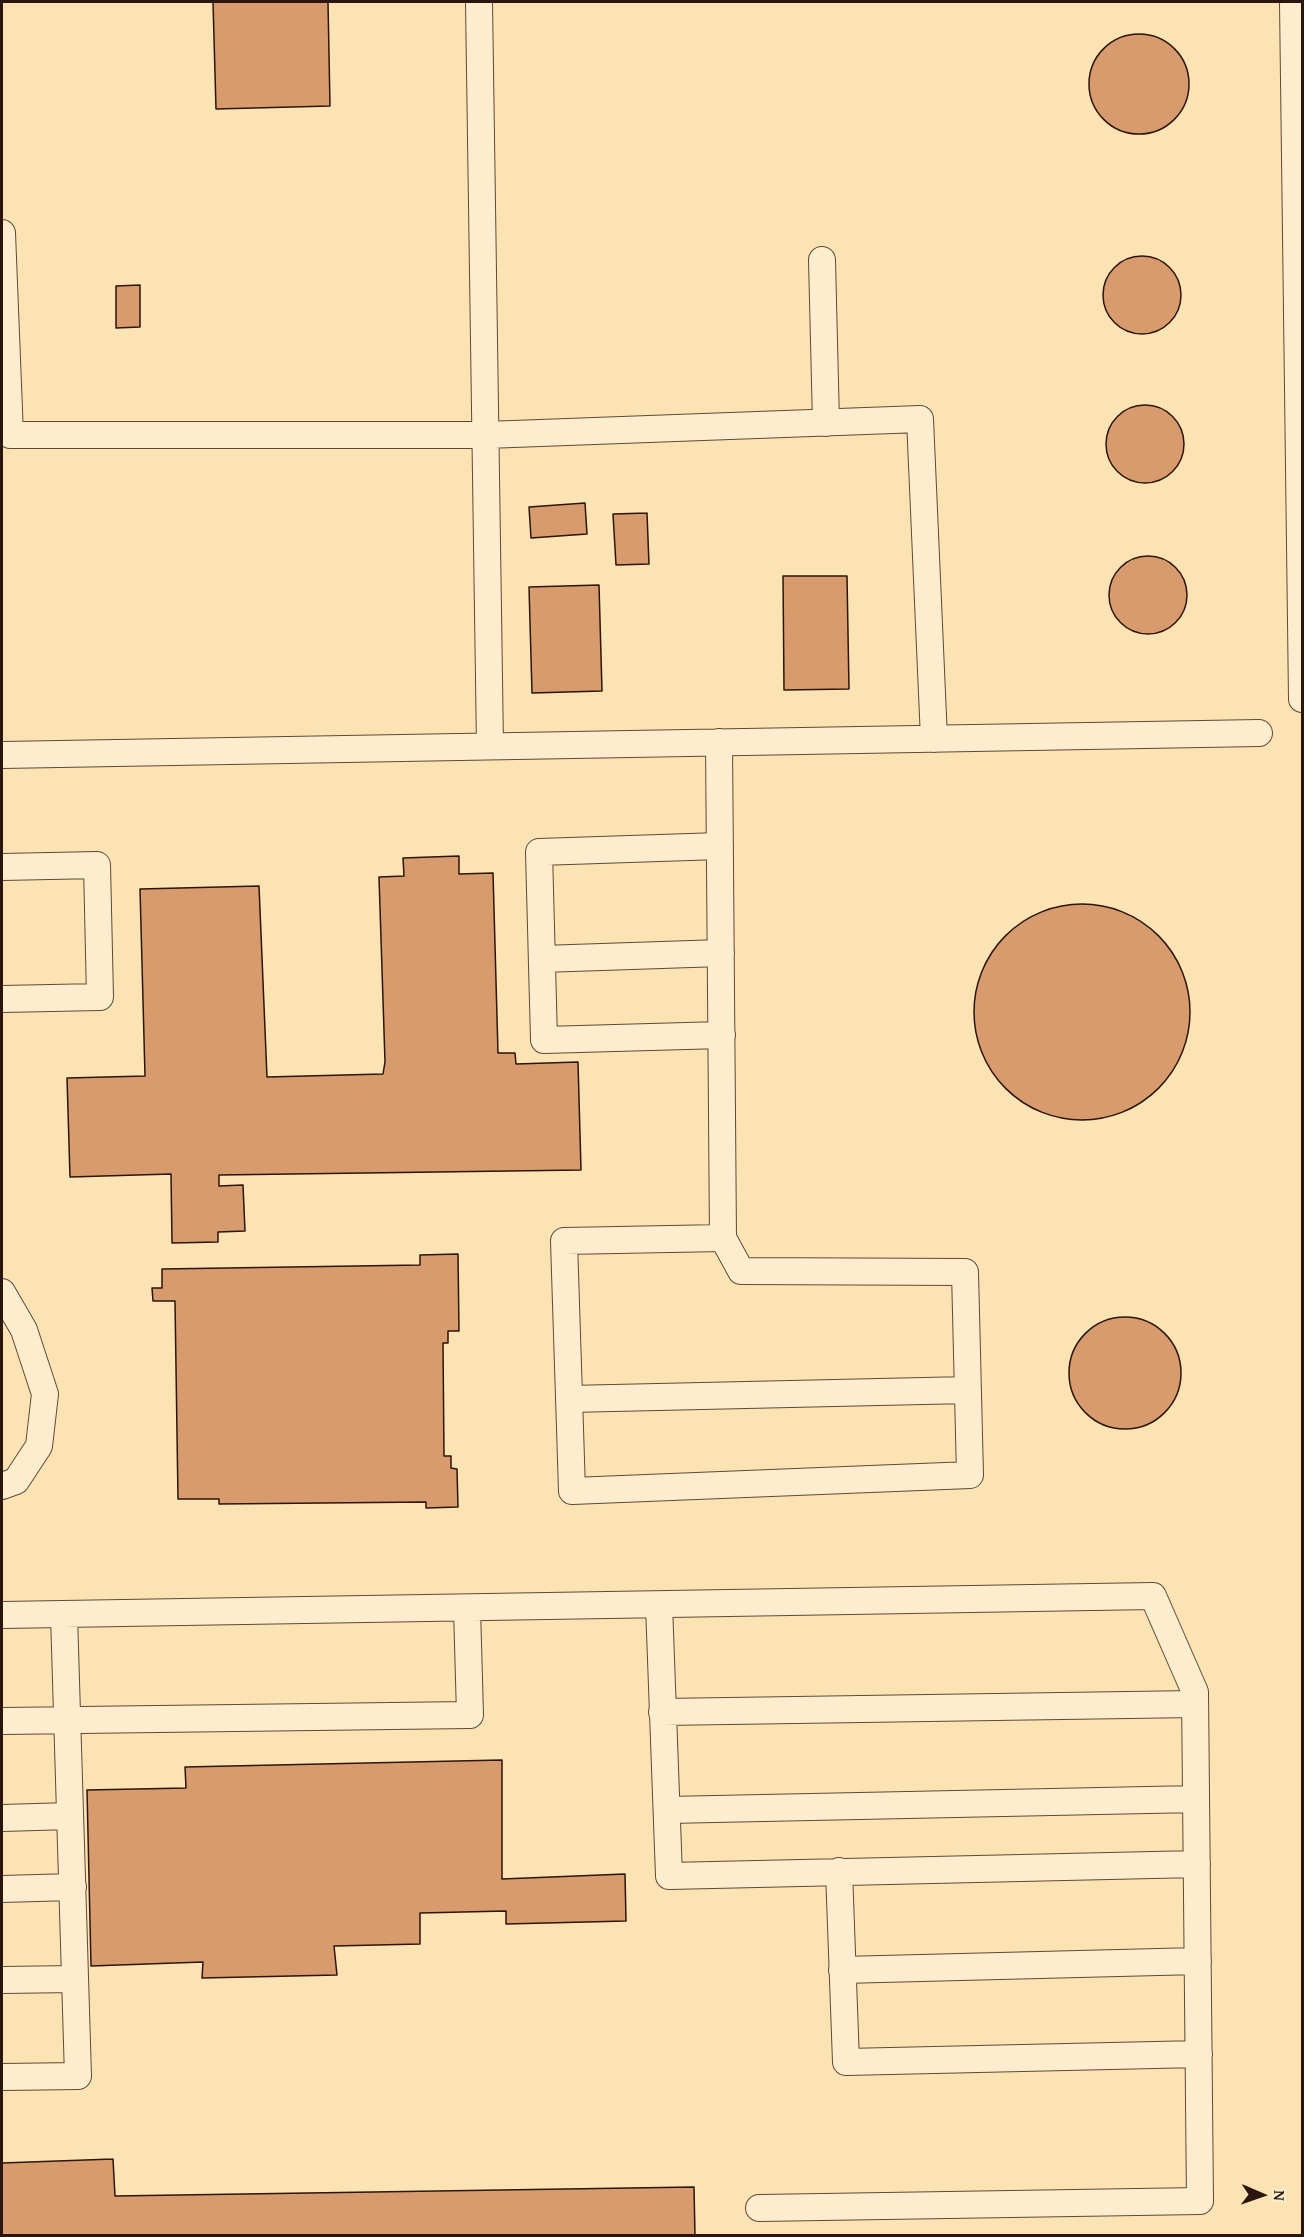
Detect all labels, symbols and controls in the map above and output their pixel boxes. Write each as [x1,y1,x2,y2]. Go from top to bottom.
north arrow [1232,2165,1292,2225]
text: N [1268,2190,1292,2201]

